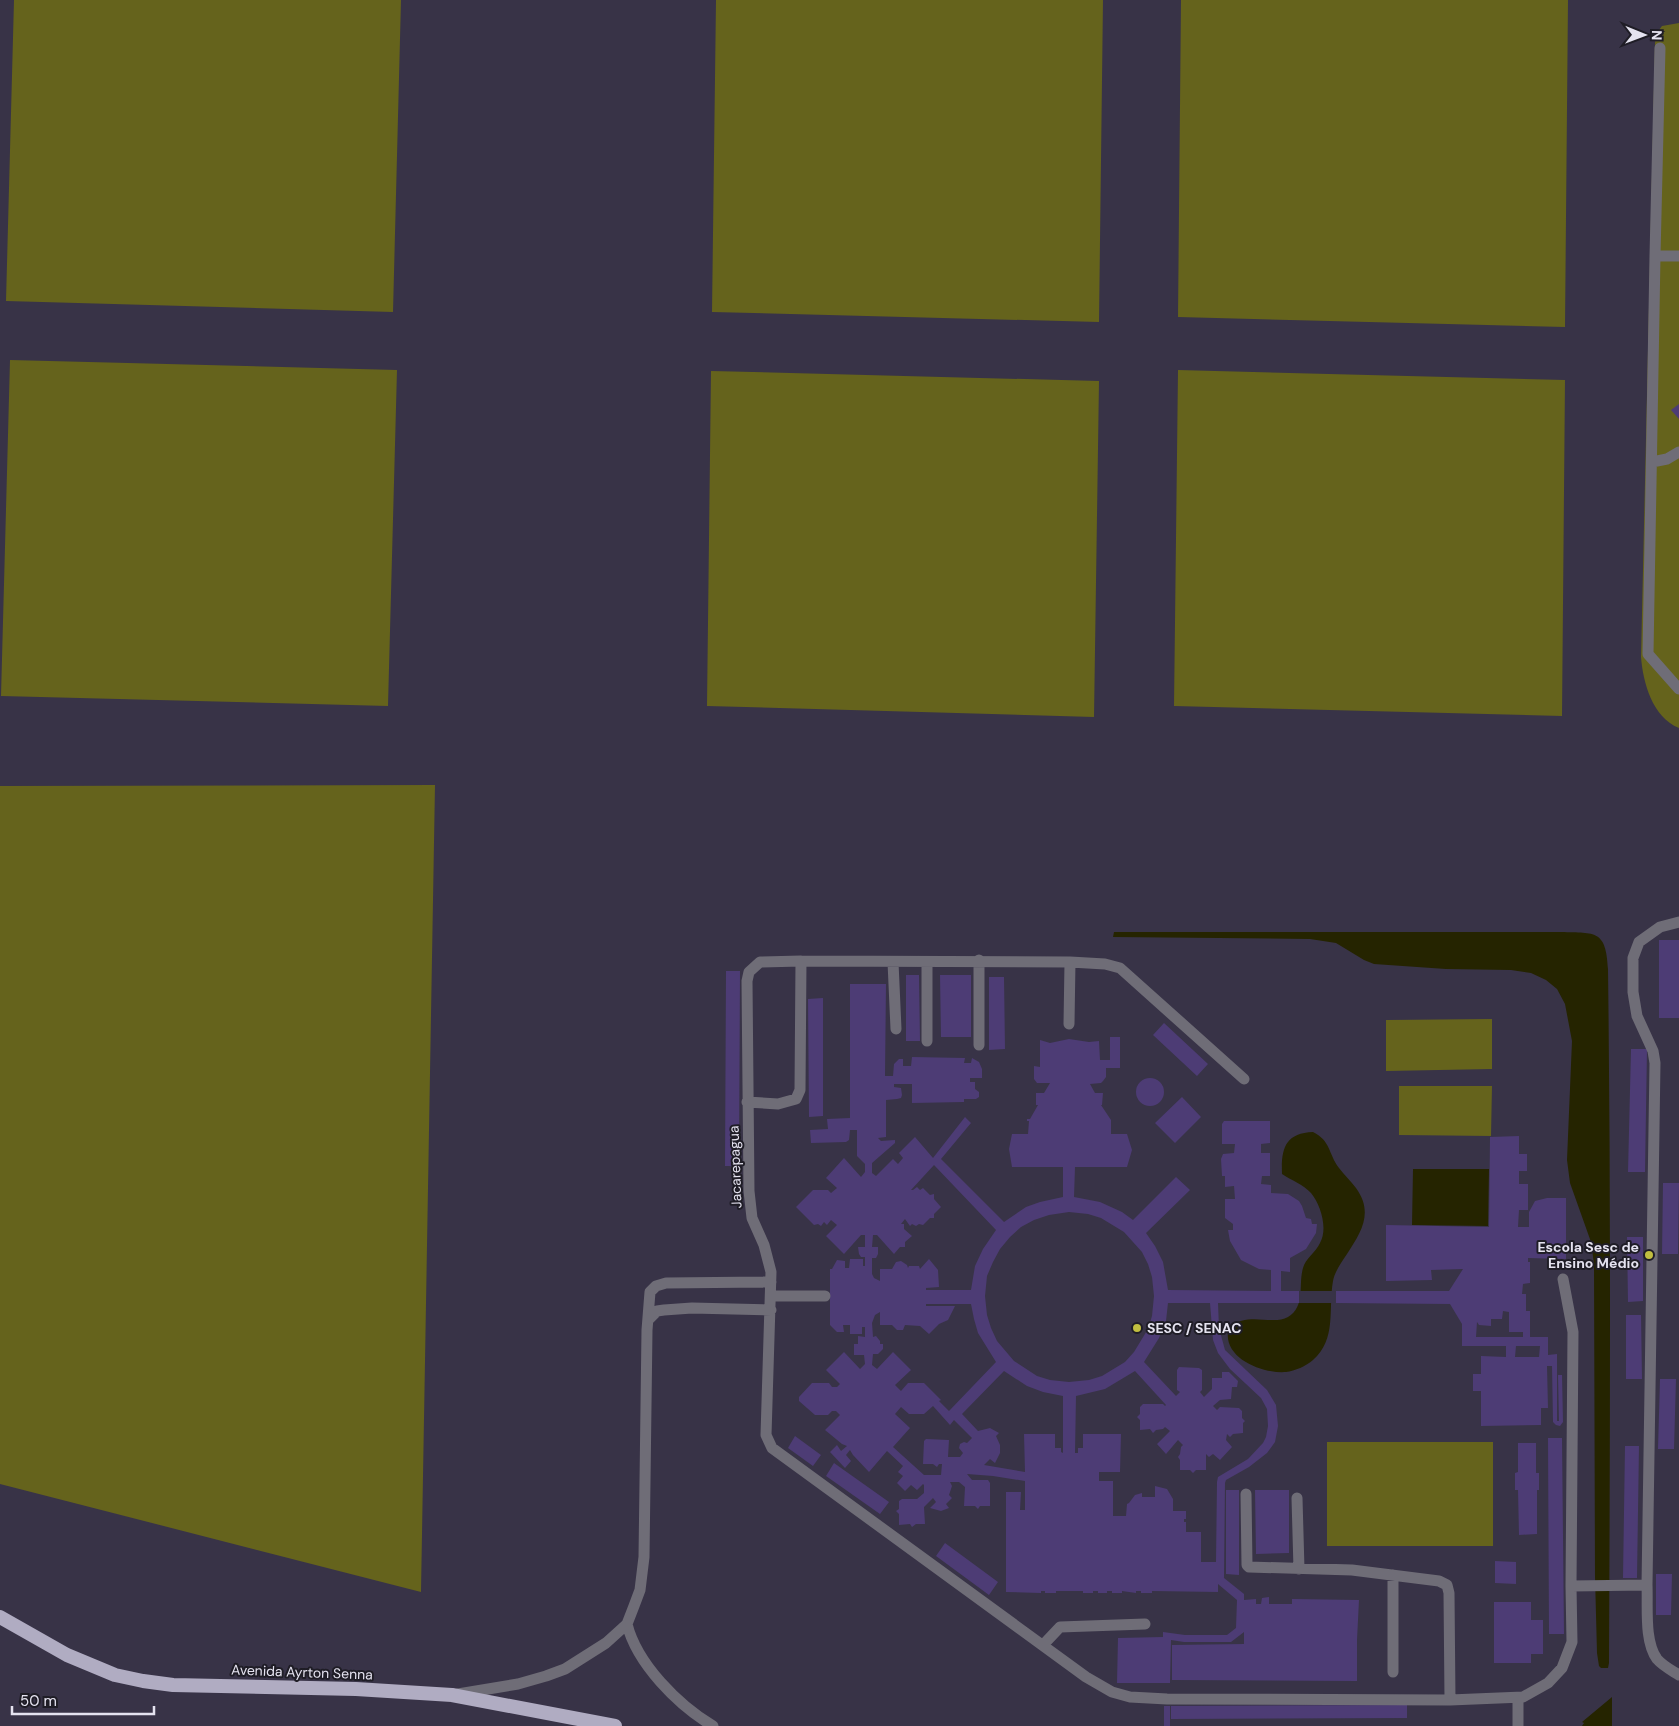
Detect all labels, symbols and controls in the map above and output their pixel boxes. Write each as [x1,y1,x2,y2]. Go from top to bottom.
north arrow [1619,10,1669,60]
text: N [1648,30,1666,40]
street label: Jacarepagua [725,1125,745,1209]
place label: Escola Sesc de Ensino Médio [1537,1238,1639,1272]
marker: Escola Sesc de Ensino Médio [1643,1249,1655,1261]
place label: SESC / SENAC [1147,1319,1242,1337]
marker: SESC / SENAC [1131,1322,1143,1334]
street label: Avenida Ayrton Senna [231,1661,373,1683]
scale bar [12,1684,155,1716]
text: 50 m [20,1691,57,1711]

